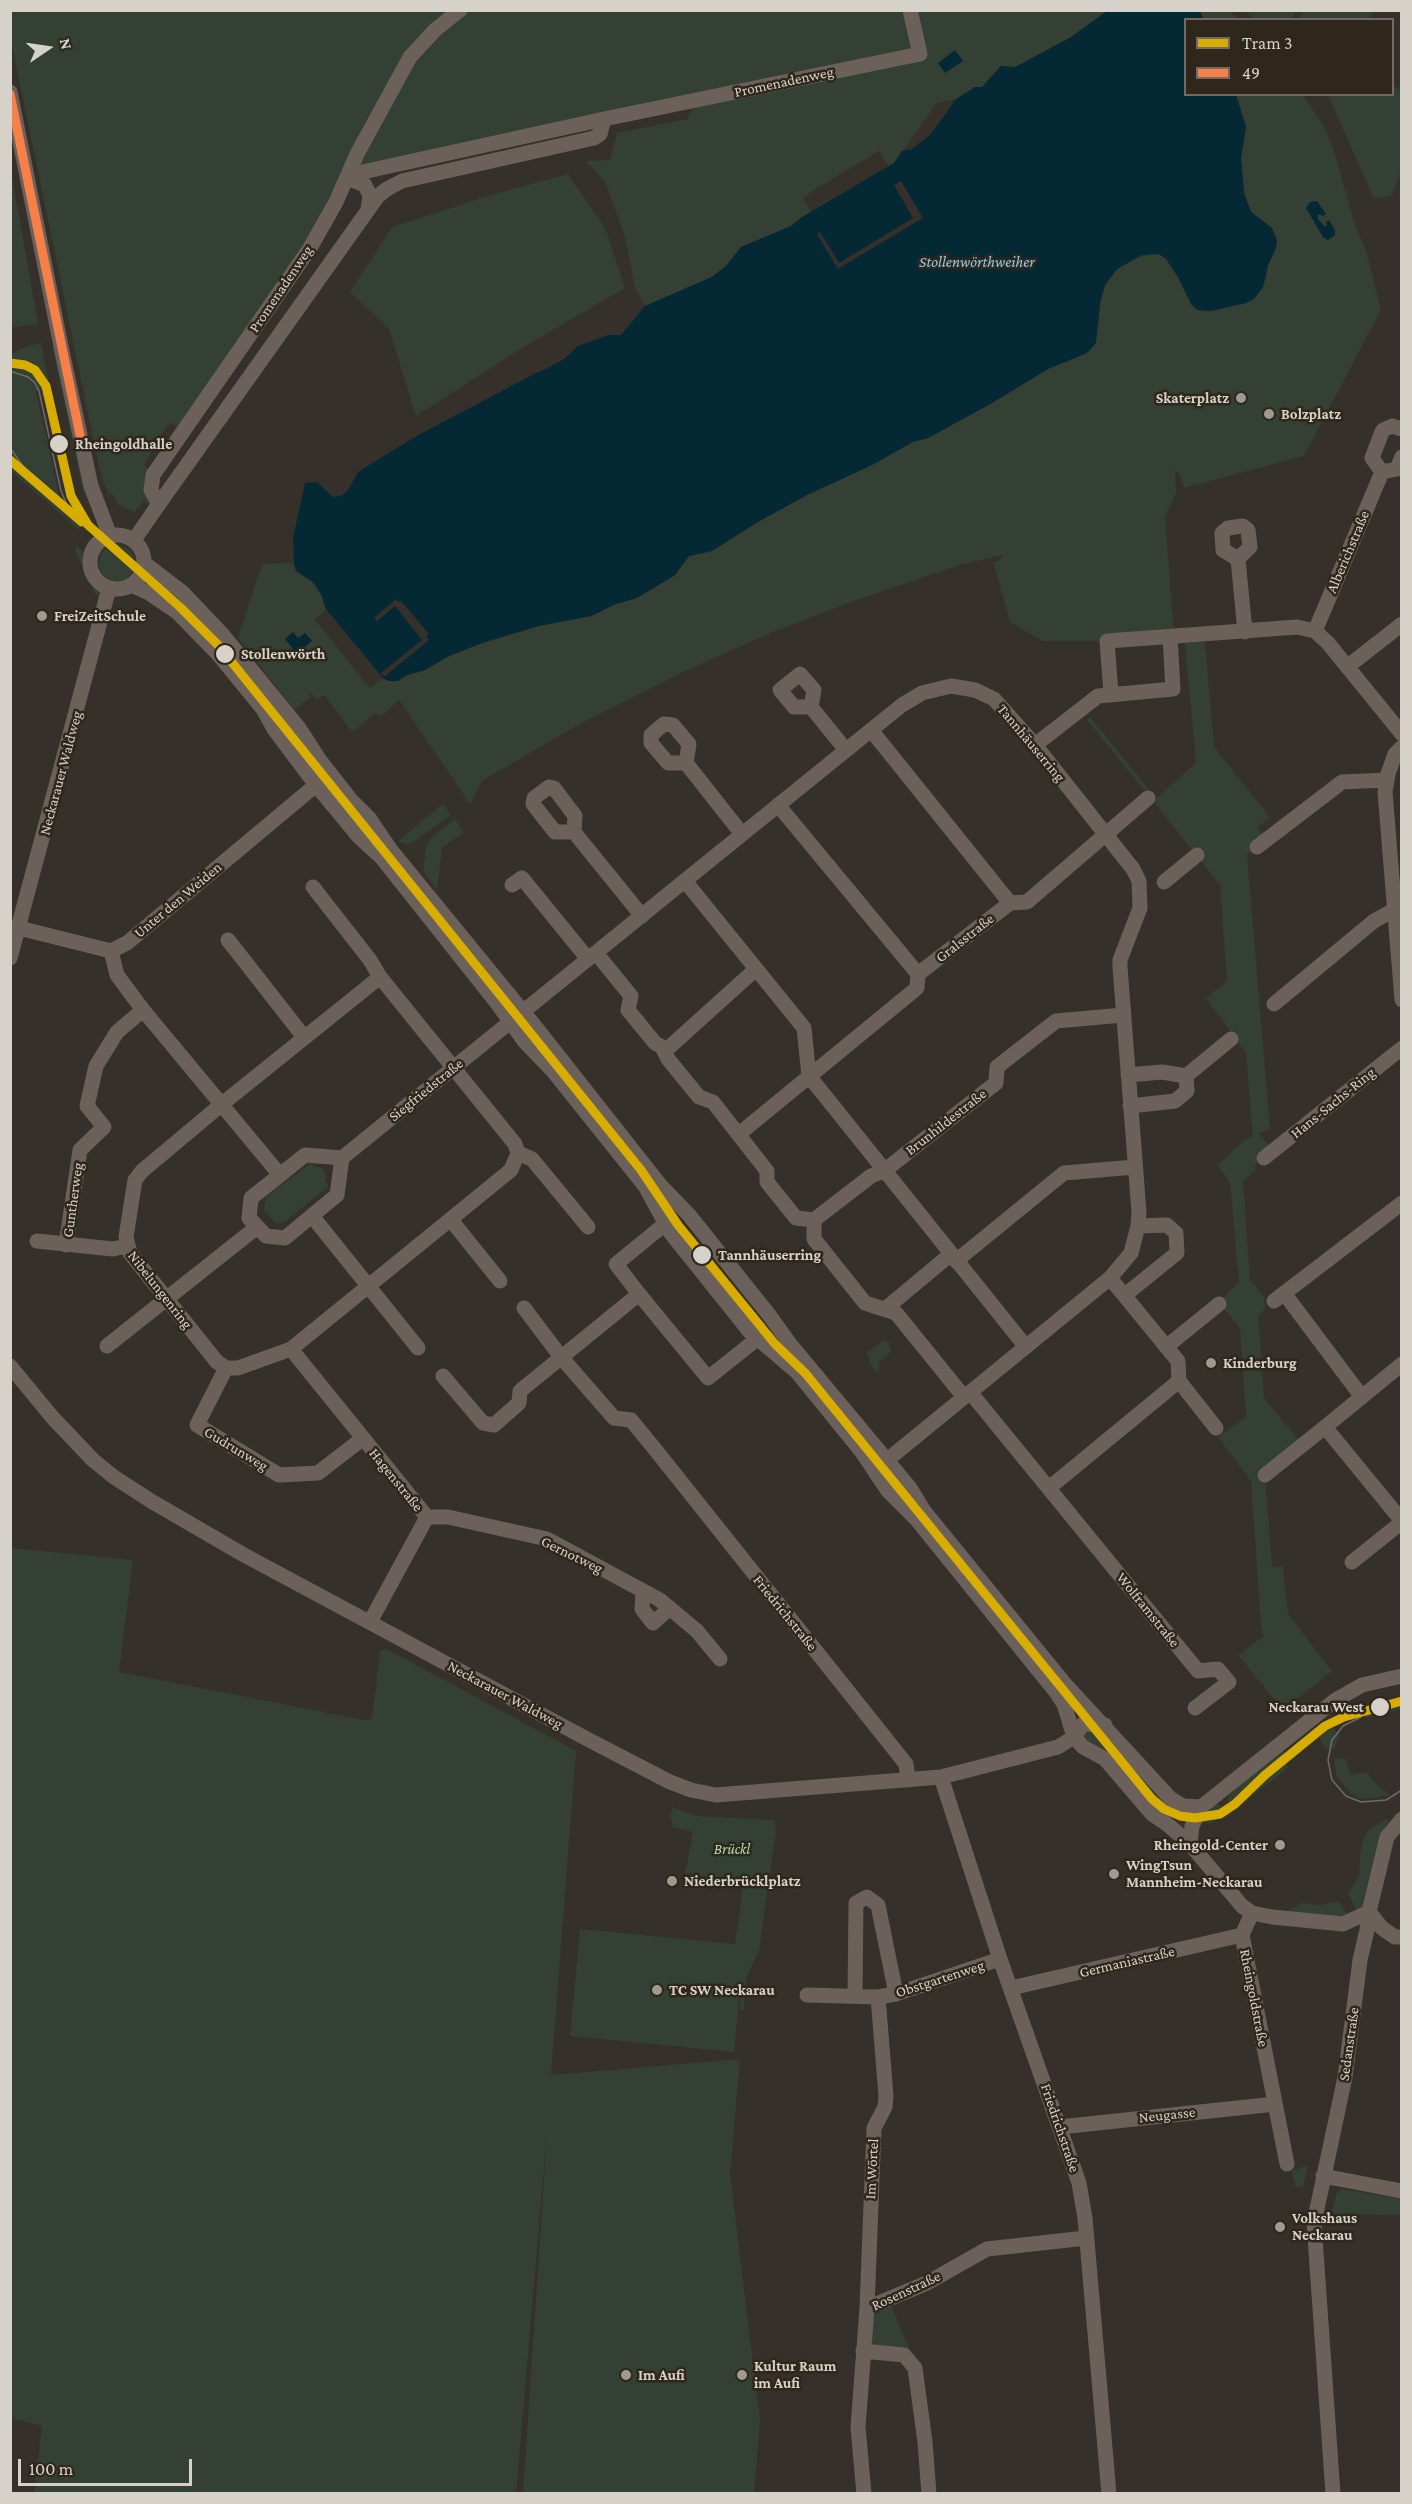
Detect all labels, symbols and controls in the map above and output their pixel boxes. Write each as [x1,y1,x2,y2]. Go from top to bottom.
north arrow [18,18,78,78]
legend [1184,18,1394,96]
text: Tram 3 [1242,33,1293,53]
text: N [57,37,76,51]
street label: Promenadenweg [733,63,835,101]
text: 49 [1242,63,1260,83]
street label: Promenadenweg [245,242,317,336]
water label: Stollenwörthweiher [919,252,1035,272]
place label: Skaterplatz [1156,389,1229,407]
marker: Skaterplatz [1234,391,1248,405]
place label: Bolzplatz [1281,405,1341,423]
marker: Bolzplatz [1262,407,1276,421]
marker: Rheingoldhalle [48,433,70,455]
place label: Rheingoldhalle [75,435,172,453]
street label: Alberichstraße [1323,508,1373,596]
place label: FreiZeitSchule [54,607,146,625]
marker: FreiZeitSchule [35,609,49,623]
marker: Stollenwörth [214,643,236,665]
place label: Stollenwörth [241,645,325,663]
street label: Tannhäuserring [993,700,1069,786]
street label: Neckarauer Waldweg [36,709,86,837]
street label: Unter den Weiden [130,858,226,942]
street label: Gralsstraße [932,910,998,966]
street label: Siegfriedstraße [385,1054,467,1126]
street label: Hans-Sachs-Ring [1287,1064,1379,1142]
street label: Brunhildestraße [902,1085,990,1159]
street label: Guntherweg [59,1162,87,1238]
marker: Tannhäuserring [691,1244,713,1266]
place label: Tannhäuserring [718,1246,821,1264]
street label: Nibelungenring [124,1247,196,1333]
place label: Kinderburg [1223,1354,1297,1372]
marker: Kinderburg [1204,1356,1218,1370]
street label: Gudrunweg [201,1423,271,1475]
street label: Hagenstraße [365,1445,427,1515]
street label: Gernotweg [538,1532,606,1578]
street label: Wolframstraße [1112,1569,1184,1651]
street label: Friedrichstraße [749,1571,821,1655]
street label: Neckarauer Waldweg [444,1657,566,1733]
marker: Neckarau West [1369,1696,1391,1718]
place label: Neckarau West [1269,1698,1364,1716]
place label: Rheingold-Center [1154,1836,1268,1854]
marker: Rheingold-Center [1273,1838,1287,1852]
park label: Brückl [714,1840,750,1858]
place label: WingTsun Mannheim-Neckarau [1126,1856,1263,1891]
marker: WingTsun Mannheim-Neckarau [1107,1867,1121,1881]
place label: Niederbrücklplatz [684,1872,801,1890]
marker: Niederbrücklplatz [665,1874,679,1888]
street label: Germaniastraße [1078,1942,1176,1982]
street label: Rheingoldstraße [1236,1948,1272,2048]
street label: Obstgartenweg [893,1956,987,2002]
place label: TC SW Neckarau [669,1981,775,1999]
marker: TC SW Neckarau [650,1983,664,1997]
street label: Sedanstraße [1335,2006,1363,2082]
street label: Friedrichstraße [1036,2081,1084,2175]
street label: Neugasse [1138,2103,1196,2127]
street label: Im Wörtel [861,2138,883,2200]
place label: Volkshaus Neckarau [1292,2209,1357,2244]
marker: Volkshaus Neckarau [1273,2220,1287,2234]
street label: Rosenstraße [869,2267,943,2315]
place label: Kultur Raum im Aufi [754,2357,836,2392]
place label: Im Aufi [638,2366,685,2384]
marker: Im Aufi [619,2368,633,2382]
marker: Kultur Raum im Aufi [735,2368,749,2382]
scale bar [21,2447,195,2485]
text: 100 m [29,2459,73,2479]

